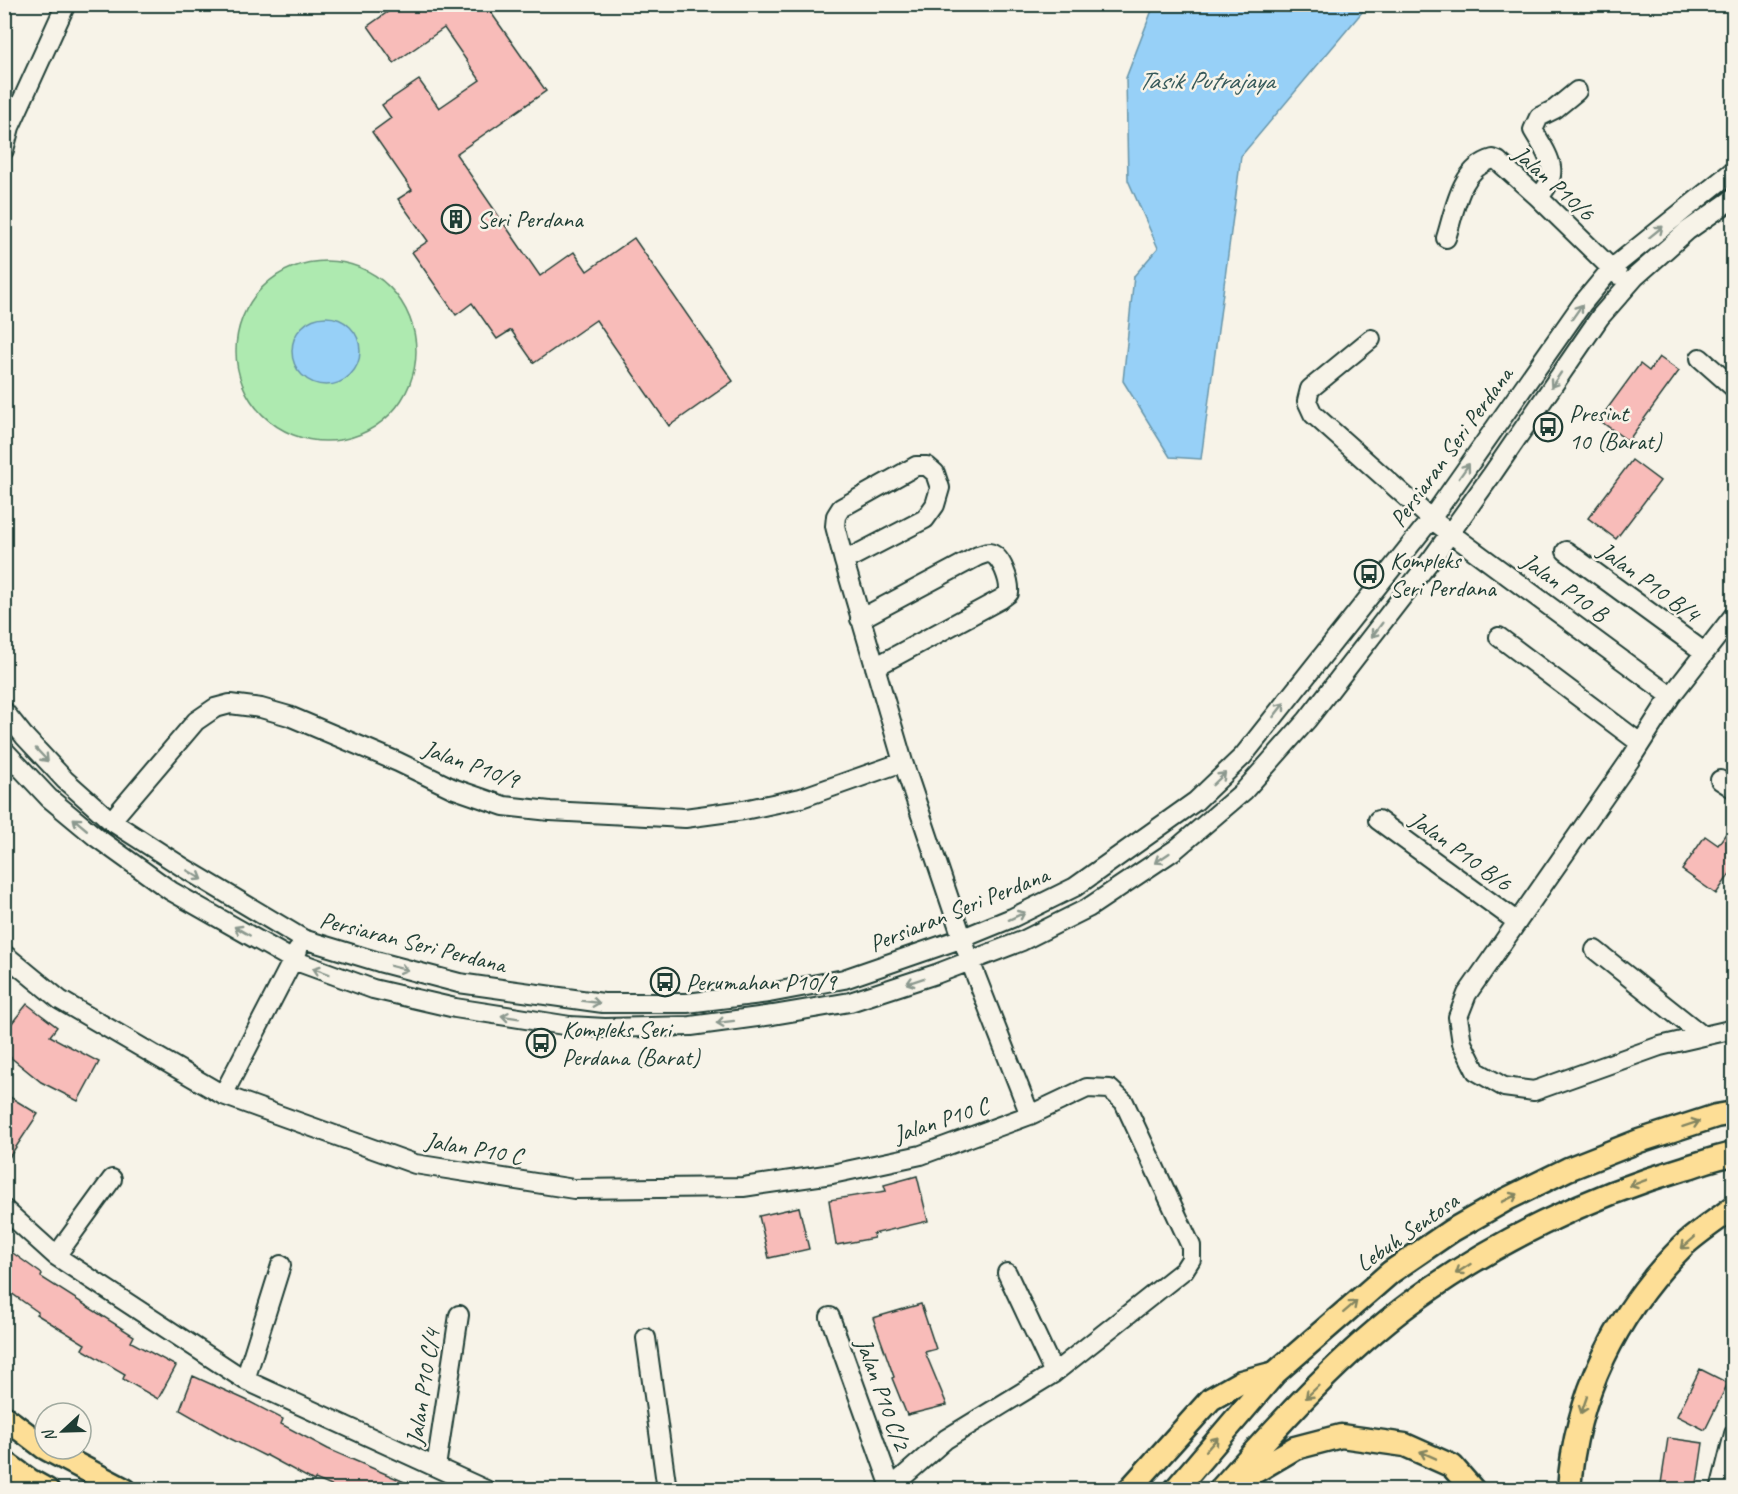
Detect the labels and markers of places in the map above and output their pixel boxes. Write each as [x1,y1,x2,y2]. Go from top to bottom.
building icon: Seri Perdana [440,203,472,235]
place label: Seri Perdana [477,204,584,234]
place label: Presint 10 (Barat) [1569,398,1663,456]
bus stop icon: Presint 10 (Barat) [1532,411,1564,443]
place label: Kompleks Seri Perdana [1390,545,1497,603]
bus stop icon: Kompleks Seri Perdana [1353,558,1385,590]
bus stop icon: Perumahan P10/9 [649,966,681,998]
place label: Perumahan P10/9 [686,967,838,997]
place label: Kompleks Seri Perdana (Barat) [562,1014,701,1072]
bus stop icon: Kompleks Seri Perdana (Barat) [525,1027,557,1059]

